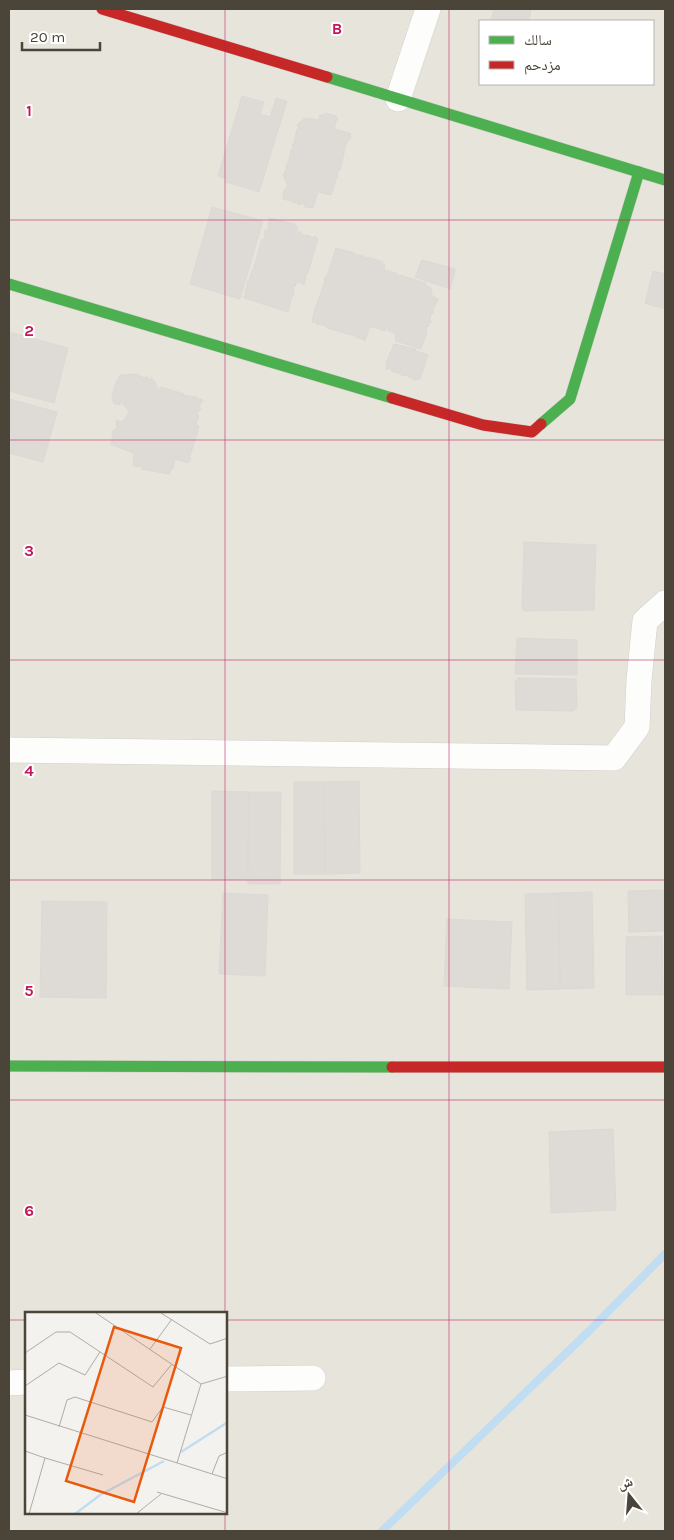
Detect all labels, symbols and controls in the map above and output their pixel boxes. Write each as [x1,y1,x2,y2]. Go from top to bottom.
text: B [332,19,342,38]
scale bar [22,20,100,52]
legend [479,20,654,85]
text: 20 m [30,28,65,46]
text: سالك [524,31,552,49]
text: مزدحم [524,56,561,75]
text: 1 [26,101,32,120]
text: 2 [24,321,34,340]
text: 3 [24,541,34,560]
text: 4 [24,761,34,780]
text: 5 [24,981,34,1000]
text: 6 [24,1201,34,1220]
inset map [25,1312,228,1515]
north arrow [604,1470,654,1520]
text: ش [616,1473,635,1493]

